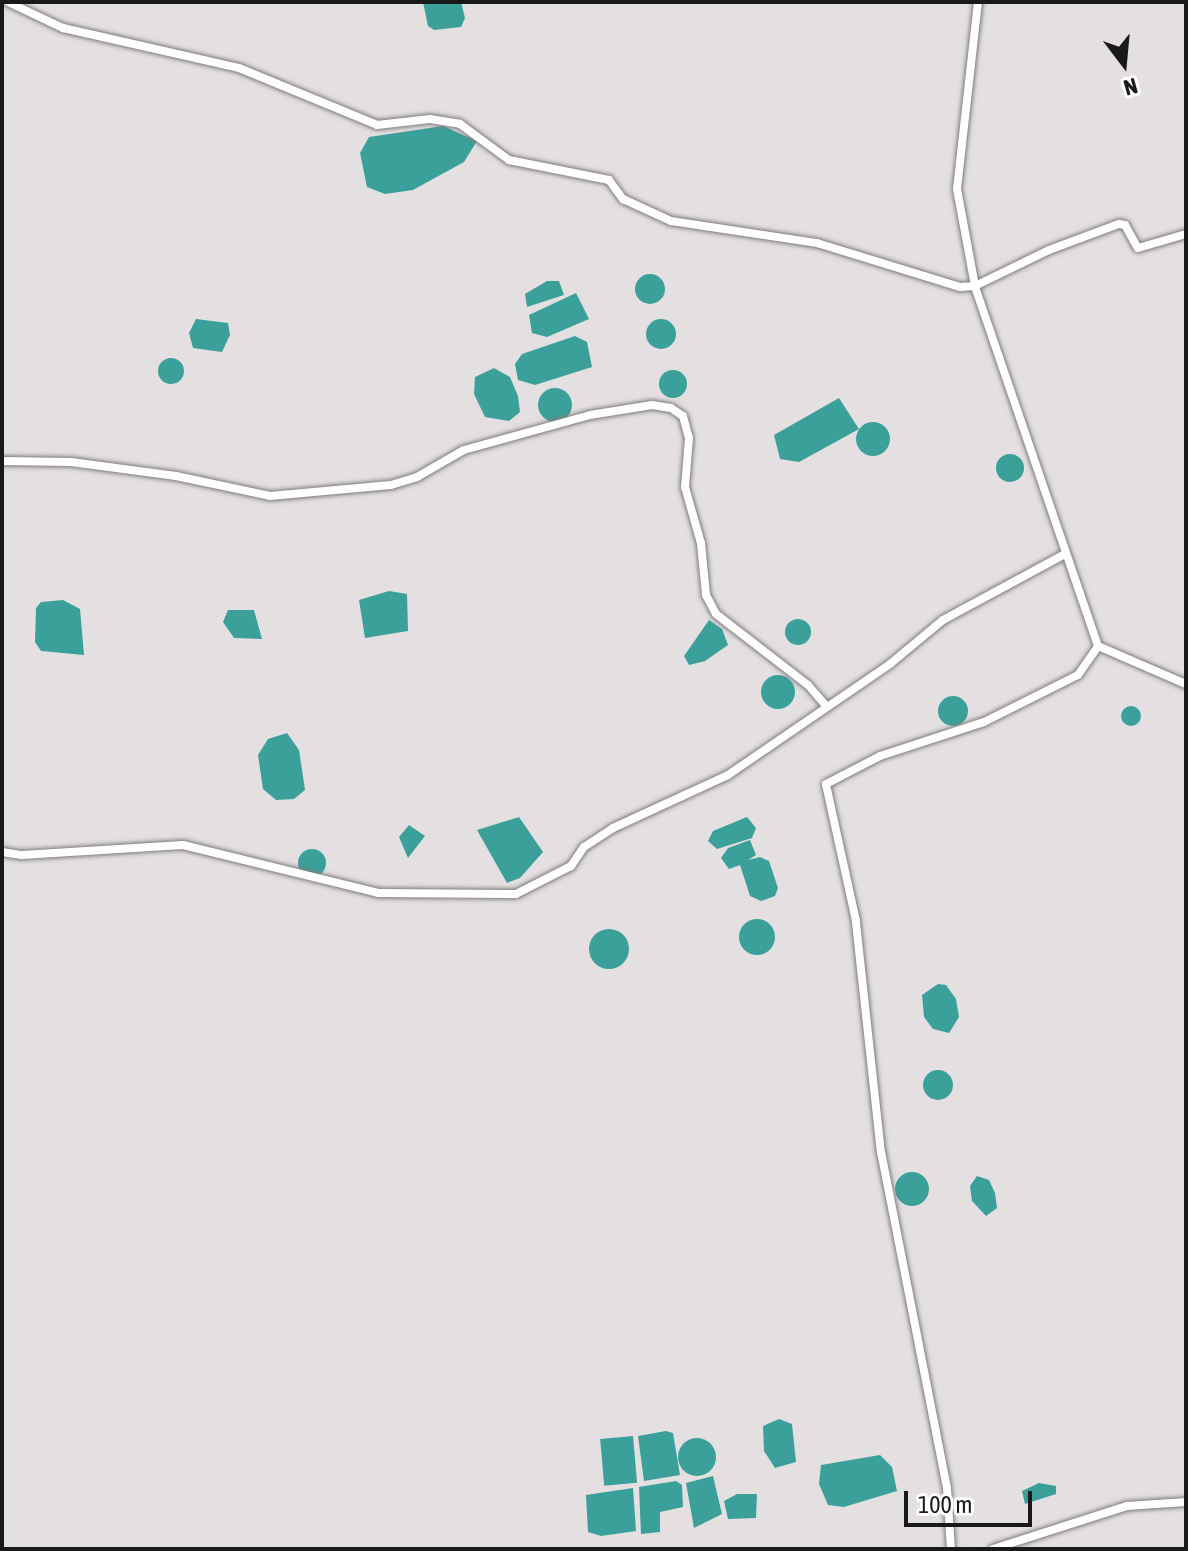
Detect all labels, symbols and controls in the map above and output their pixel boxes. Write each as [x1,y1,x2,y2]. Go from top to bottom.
north arrow [1084,24,1164,104]
text: N [1121,73,1140,101]
scale bar [908,1475,1036,1525]
text: 100 m [918,1491,972,1518]

